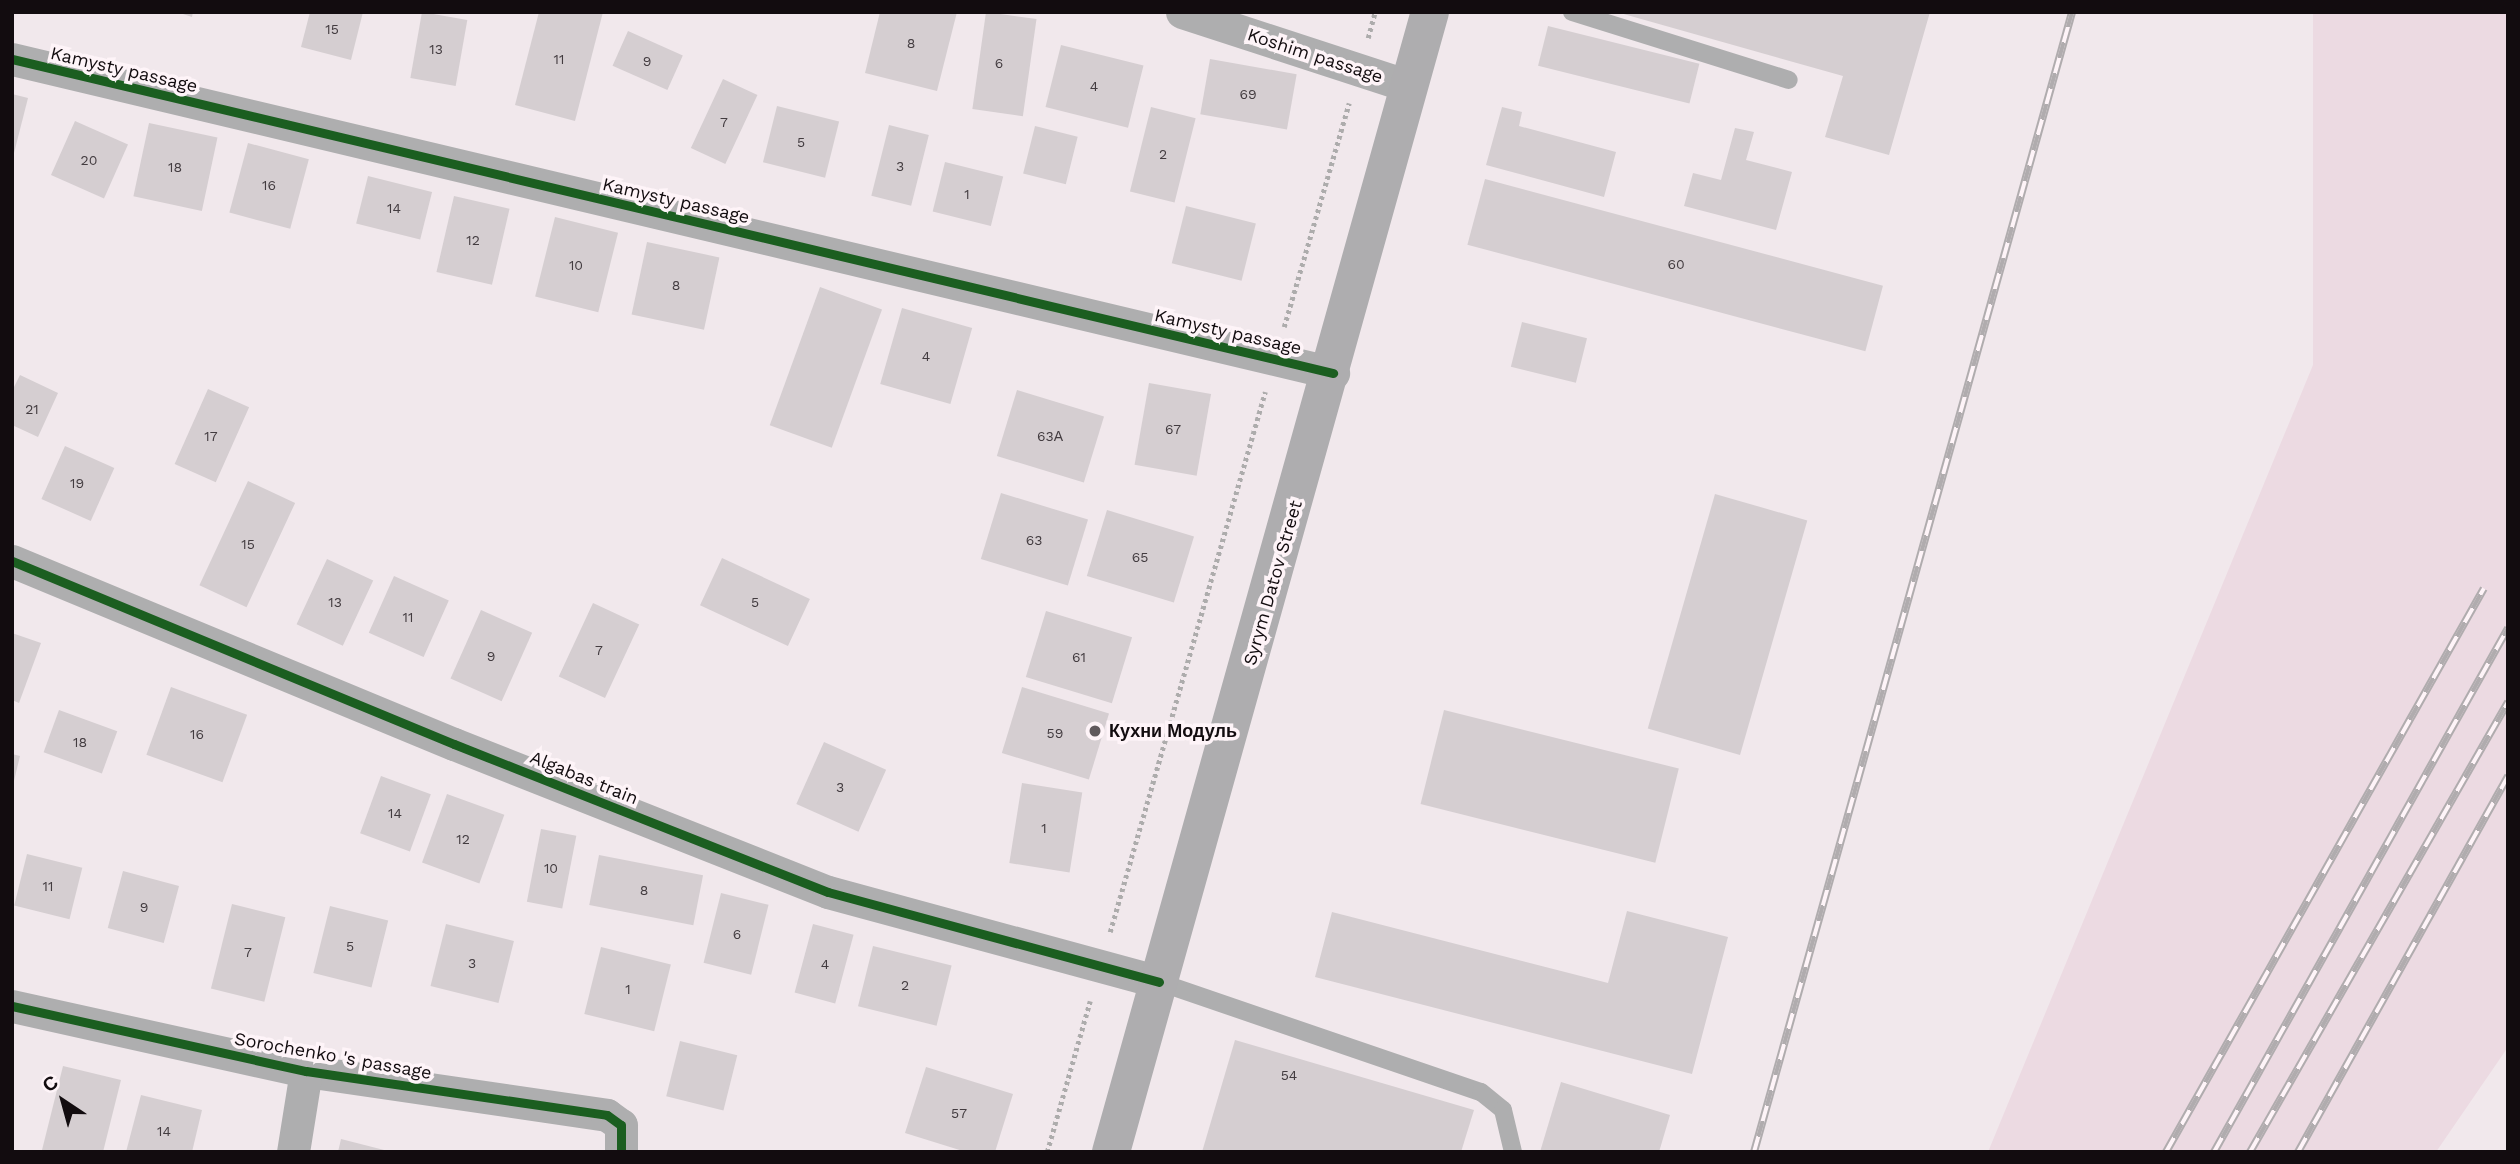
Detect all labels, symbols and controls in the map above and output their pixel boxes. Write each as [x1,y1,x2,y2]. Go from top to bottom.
house number: 15 [325,21,339,37]
street label: Koshim passage [1245,24,1385,88]
house number: 8 [907,35,915,51]
house number: 13 [429,41,443,57]
street label: Kamysty passage [48,43,200,97]
house number: 11 [554,51,564,67]
house number: 9 [643,53,651,69]
house number: 6 [995,55,1003,71]
house number: 4 [1090,78,1098,94]
house number: 69 [1239,86,1257,102]
house number: 7 [720,114,728,130]
house number: 5 [797,134,805,150]
house number: 2 [1159,146,1167,162]
house number: 20 [81,152,97,168]
house number: 3 [896,158,904,174]
house number: 18 [168,159,182,175]
street label: Kamysty passage [600,174,752,228]
house number: 16 [262,177,276,193]
house number: 1 [964,186,970,202]
house number: 14 [387,200,401,216]
house number: 12 [466,232,480,248]
house number: 60 [1667,256,1685,272]
house number: 10 [569,257,583,273]
house number: 8 [672,277,680,293]
street label: Kamysty passage [1152,305,1304,359]
house number: 4 [922,348,930,364]
house number: 21 [25,401,39,417]
house number: 67 [1165,421,1181,437]
house number: 17 [204,428,218,444]
house number: 63А [1037,428,1063,444]
house number: 19 [70,475,84,491]
street label: Syrym Datov Street [1239,498,1307,668]
house number: 63 [1026,532,1042,548]
house number: 15 [241,536,255,552]
house number: 65 [1132,549,1148,565]
house number: 13 [328,594,342,610]
house number: 5 [751,594,759,610]
house number: 11 [403,609,413,625]
house number: 7 [595,642,603,658]
house number: 9 [487,648,495,664]
house number: 61 [1072,649,1086,665]
place label: Кухни Модуль [1109,720,1237,742]
marker: Кухни Модуль [1087,723,1103,739]
house number: 59 [1047,725,1063,741]
house number: 16 [190,726,204,742]
house number: 18 [73,734,87,750]
street label: Algabas train [527,746,641,810]
house number: 3 [836,779,844,795]
house number: 14 [388,805,402,821]
house number: 1 [1041,820,1047,836]
house number: 12 [456,831,470,847]
house number: 10 [544,860,558,876]
house number: 11 [43,878,53,894]
house number: 8 [640,882,648,898]
house number: 9 [140,899,148,915]
house number: 6 [733,926,741,942]
house number: 5 [346,938,354,954]
house number: 7 [244,944,252,960]
house number: 3 [468,955,476,971]
house number: 4 [821,956,829,972]
house number: 2 [901,977,909,993]
house number: 1 [625,981,631,997]
street label: Sorochenko 's passage [233,1028,433,1084]
north arrow [28,1066,98,1136]
house number: 54 [1281,1067,1297,1083]
text: С [38,1070,63,1097]
house number: 57 [951,1105,967,1121]
house number: 14 [157,1123,171,1139]

